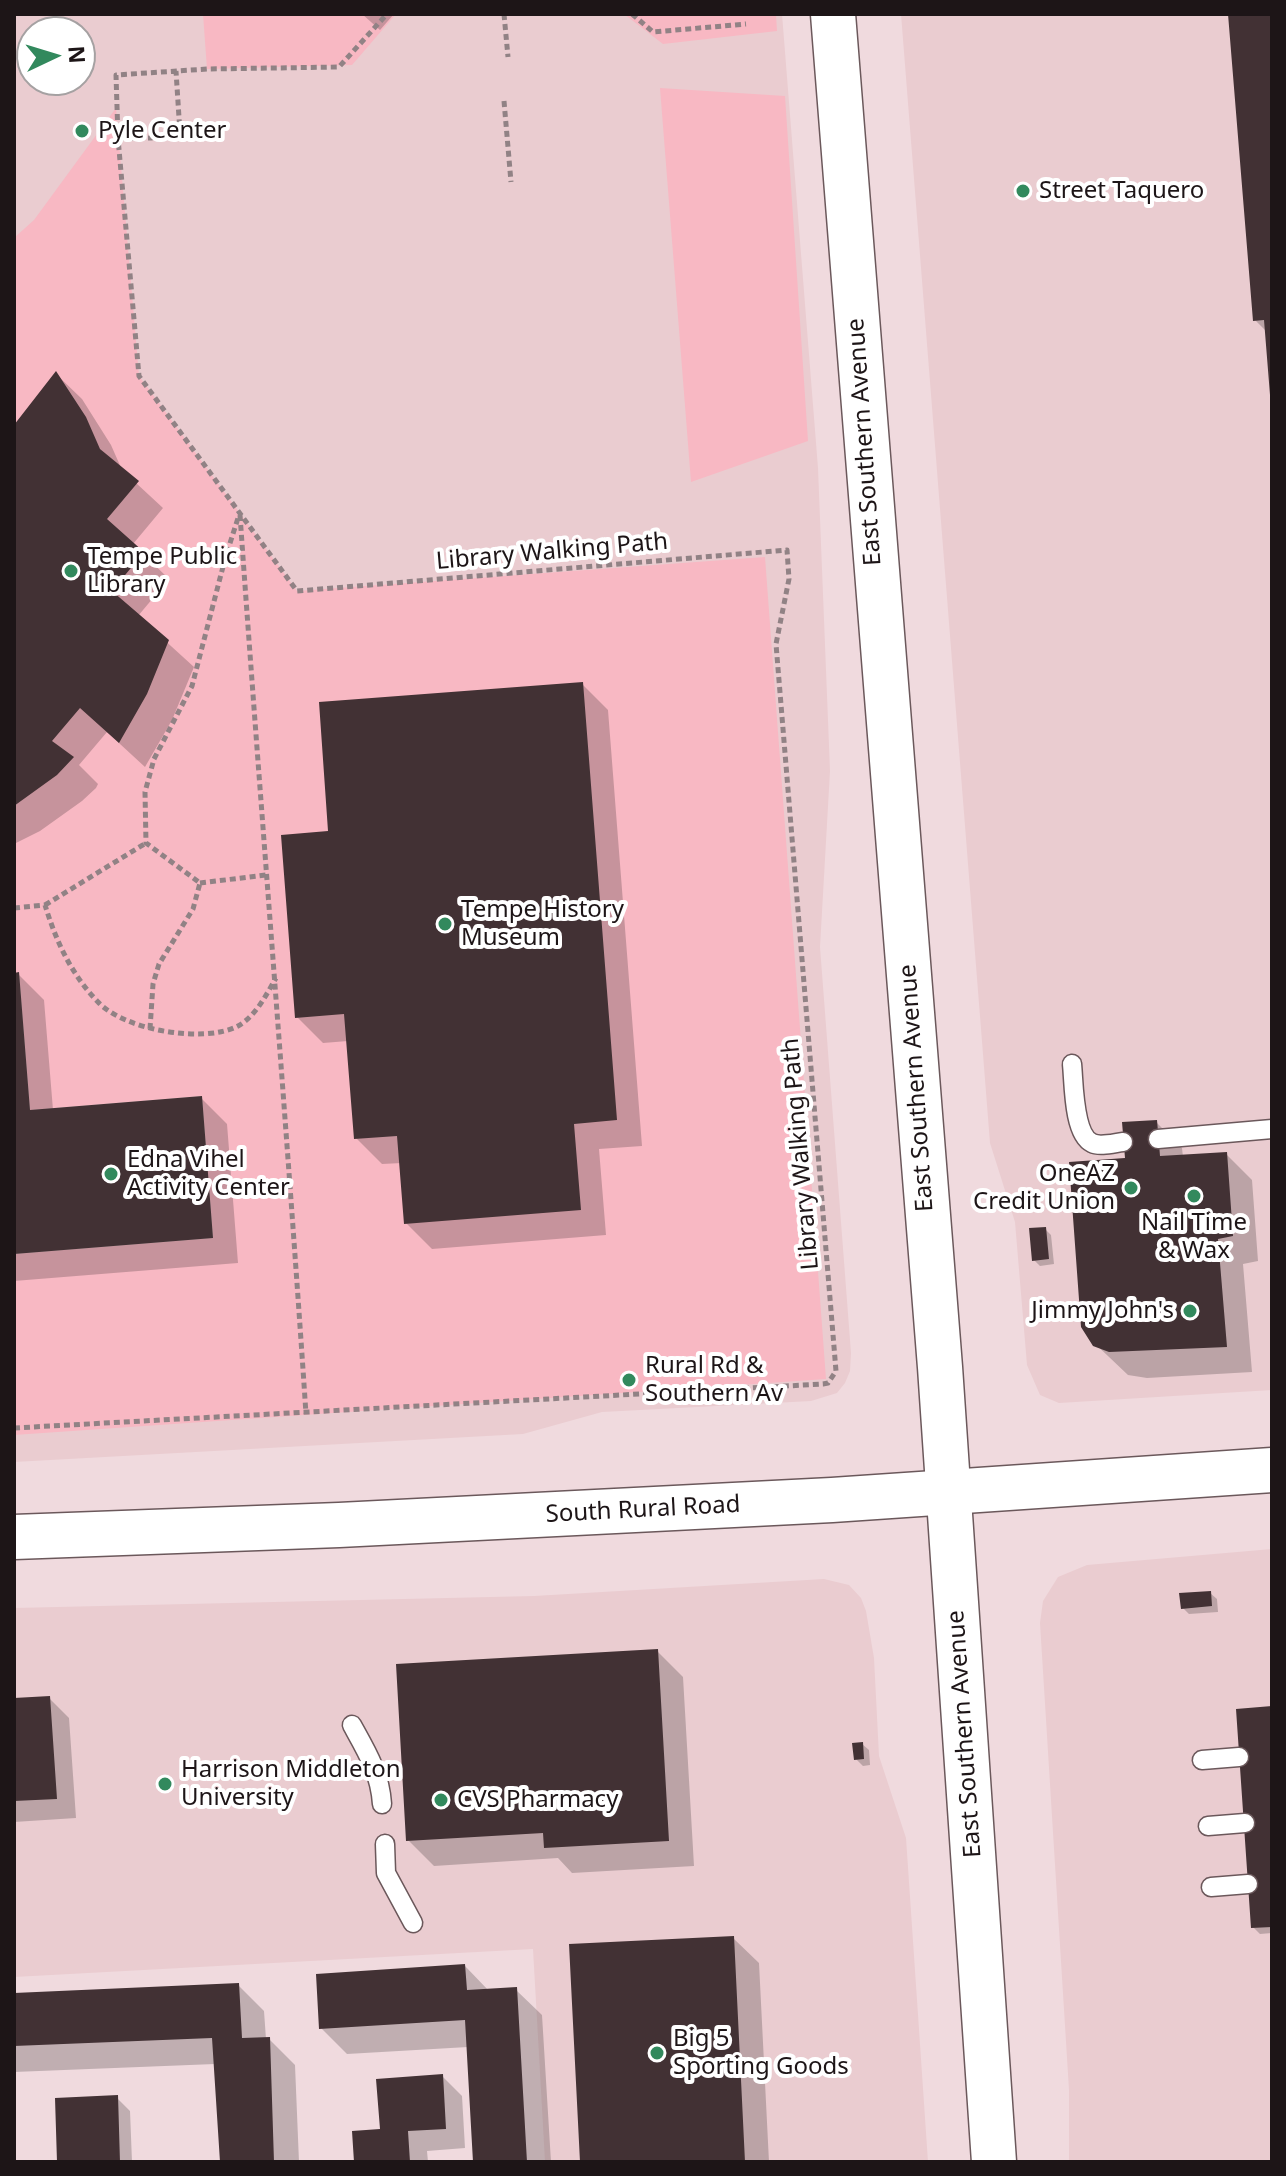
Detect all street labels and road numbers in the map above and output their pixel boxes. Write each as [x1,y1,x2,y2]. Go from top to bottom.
street label: East Southern Avenue [842,317,888,567]
street label: Library Walking Path [435,528,669,576]
street label: East Southern Avenue [894,963,940,1213]
street label: Library Walking Path [777,1037,825,1271]
street label: South Rural Road [545,1491,741,1529]
street label: East Southern Avenue [942,1609,988,1859]

